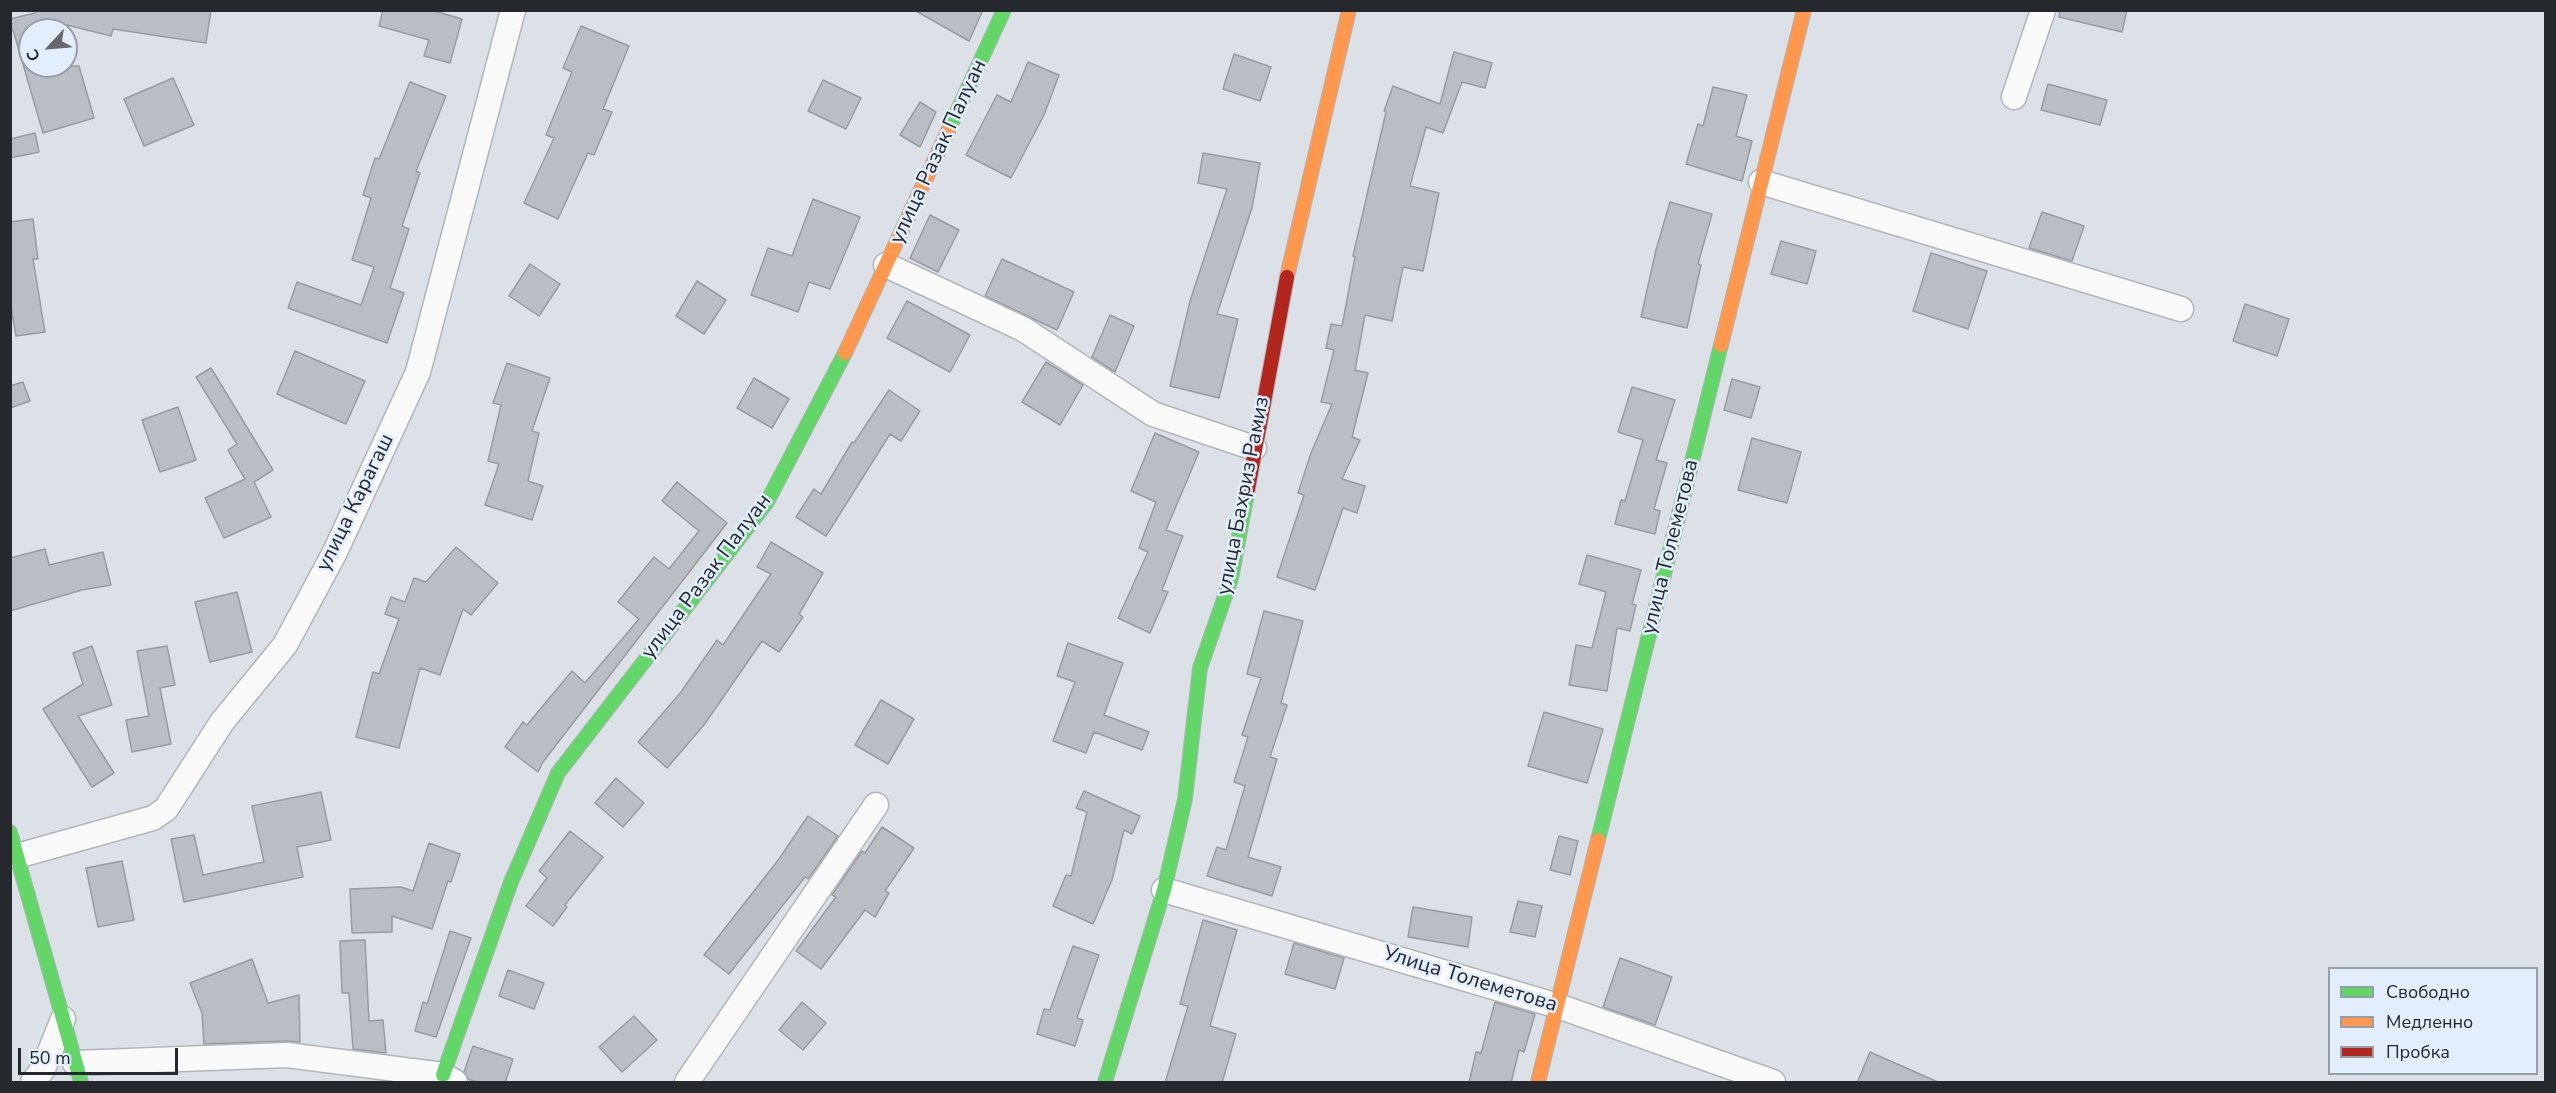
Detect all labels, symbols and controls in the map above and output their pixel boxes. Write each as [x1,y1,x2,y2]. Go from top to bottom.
north arrow [18,18,78,78]
text: С [21,45,46,65]
street label: улица Разак Палуан [885,56,993,248]
street label: улица Бахриз Рамиз [1212,395,1276,597]
street label: улица Карагаш [312,430,400,576]
street label: улица Толеметова [1637,457,1705,637]
street label: улица Разак Палуан [637,489,777,665]
street label: Улица Толеметова [1380,942,1560,1018]
legend [2328,967,2538,1075]
text: Свободно [2386,980,2470,1004]
text: Медленно [2386,1010,2473,1034]
scale bar [21,1036,182,1074]
text: Пробка [2386,1040,2450,1064]
text: 50 m [29,1046,71,1070]

